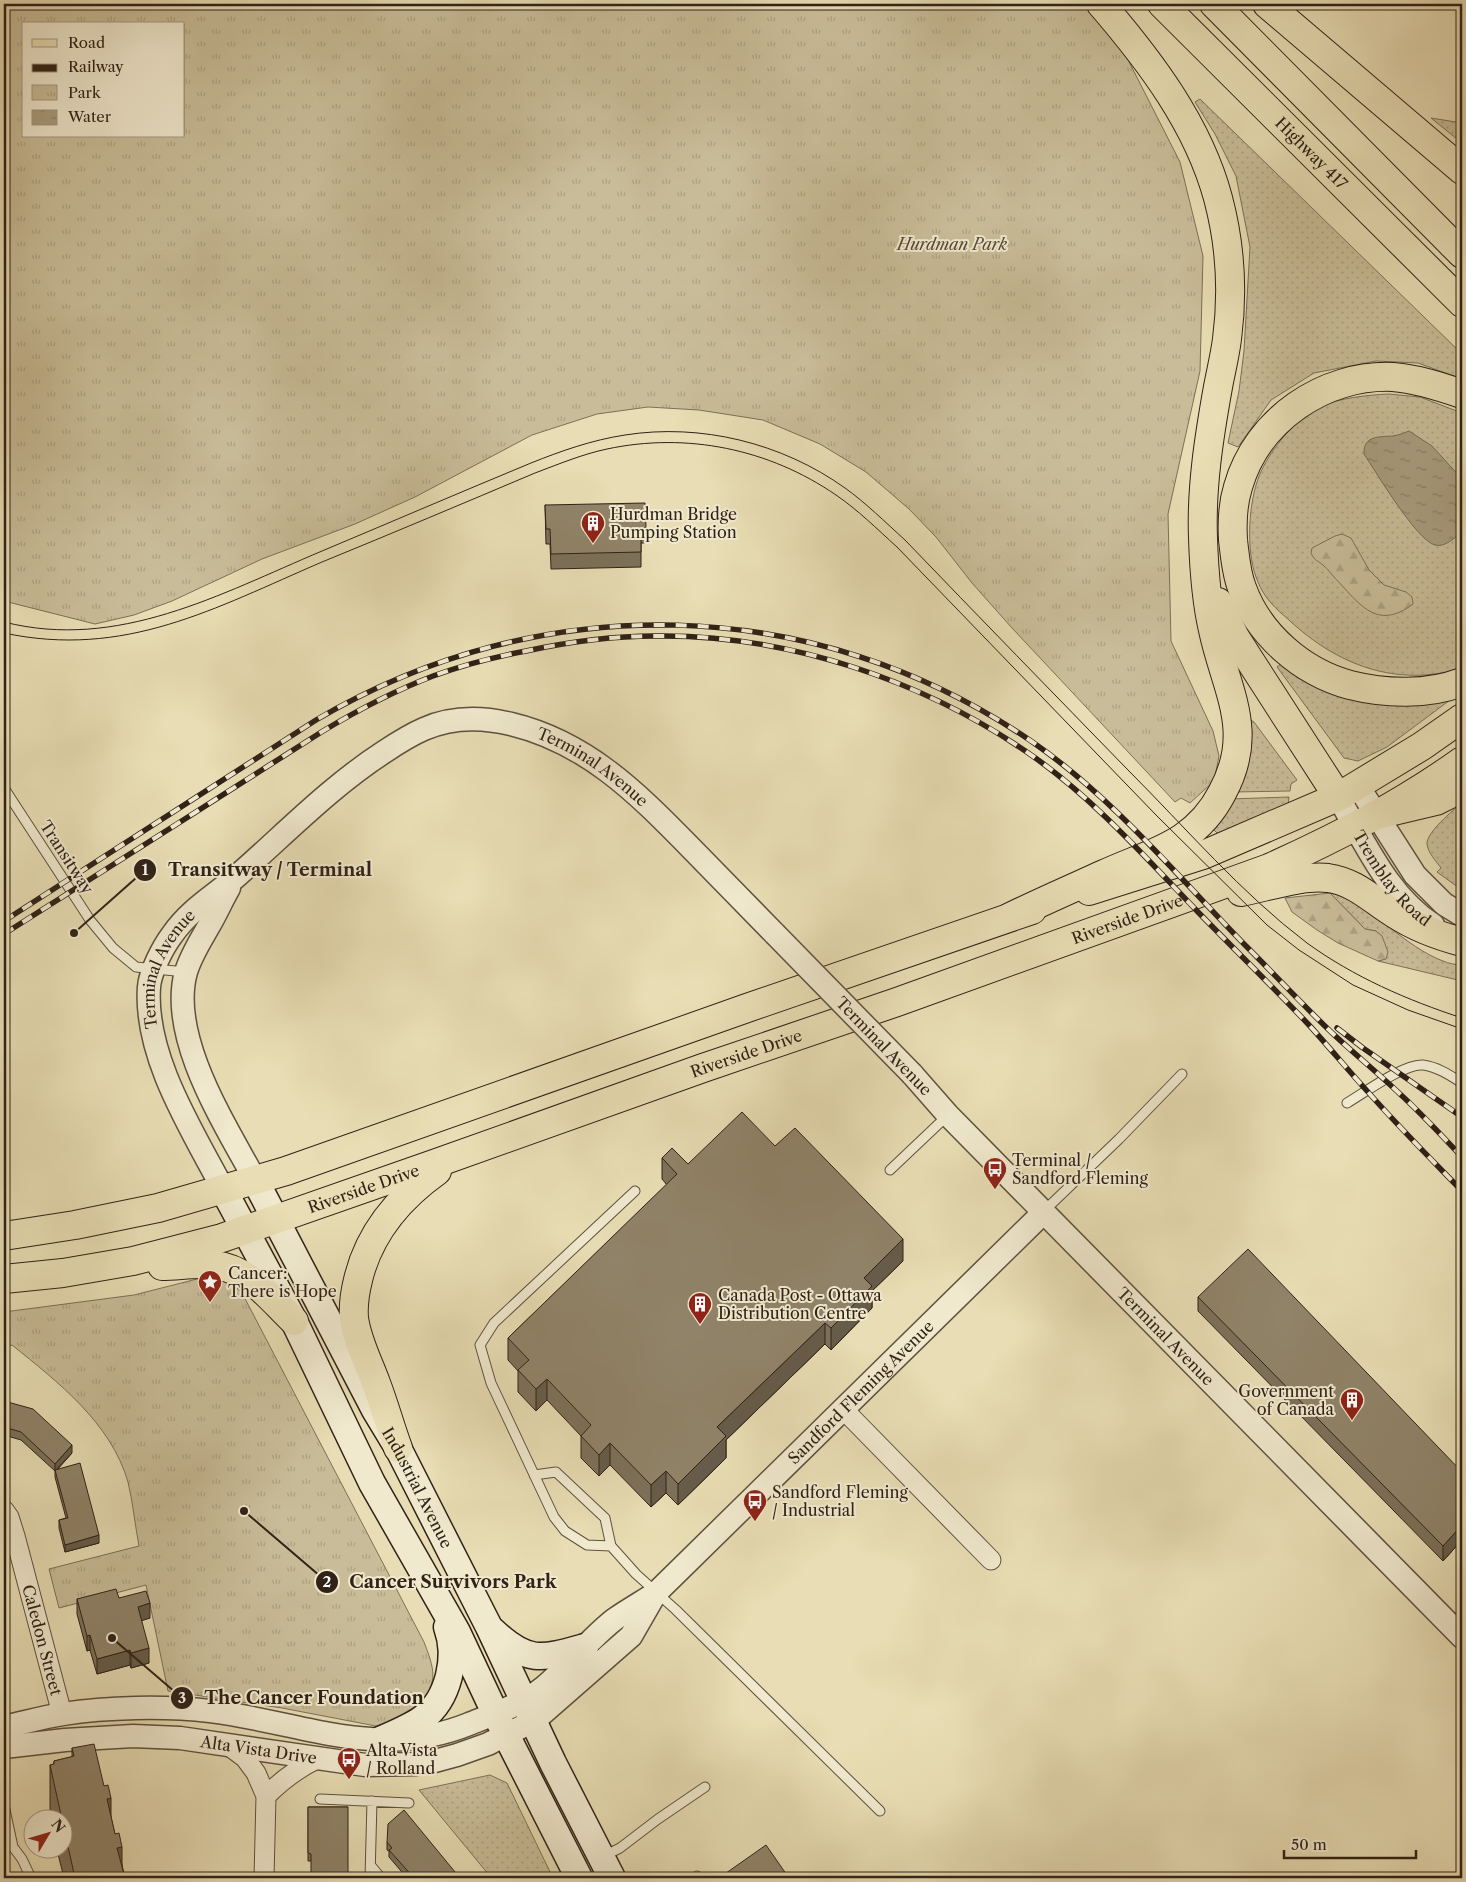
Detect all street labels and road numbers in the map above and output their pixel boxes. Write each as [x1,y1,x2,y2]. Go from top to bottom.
street label: Highway 417 [1271,113,1352,193]
street label: Terminal Avenue [534,723,652,810]
street label: Transitway [36,817,99,898]
street label: Tremblay Road [1349,827,1435,930]
street label: Riverside Drive [1069,890,1186,948]
street label: Terminal Avenue [139,905,199,1030]
street label: Terminal Avenue [832,992,936,1100]
street label: Riverside Drive [688,1025,805,1082]
street label: Riverside Drive [305,1160,422,1217]
street label: Terminal Avenue [1113,1283,1218,1389]
street label: Sandford Fleming Avenue [783,1316,938,1468]
street label: Industrial Avenue [378,1423,457,1551]
street label: Caledon Street [18,1582,67,1698]
street label: Alta Vista Drive [198,1731,318,1768]

